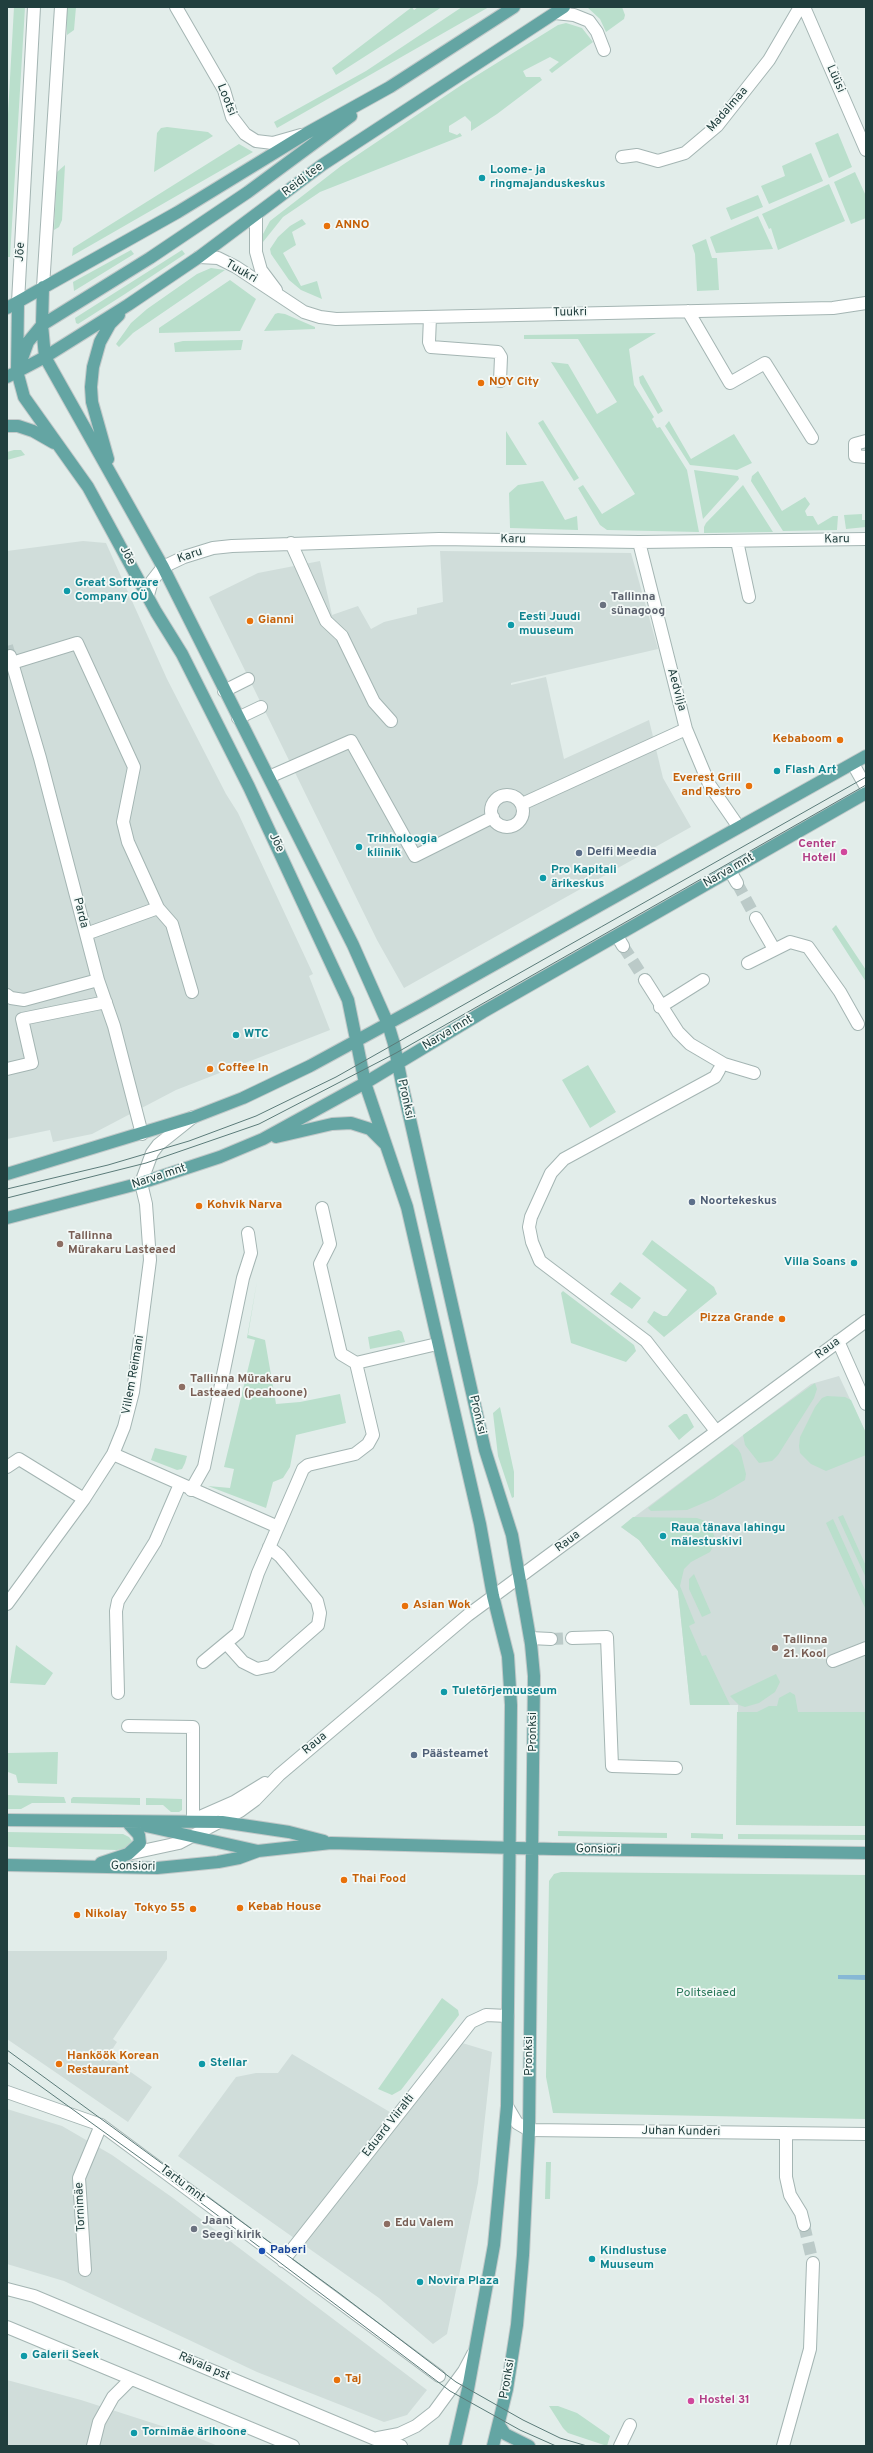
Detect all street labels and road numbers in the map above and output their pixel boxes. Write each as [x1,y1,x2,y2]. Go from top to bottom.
street label: Lüüsi [823,63,847,95]
street label: Lootsi [213,82,239,118]
street label: Madalmaa [705,85,751,135]
street label: Reidi tee [280,160,326,200]
street label: Jõe [13,242,29,262]
street label: Tuukri [223,257,259,287]
street label: Tuukri [553,306,587,320]
street label: Karu [500,533,526,547]
street label: Karu [824,533,850,547]
street label: Jõe [116,544,138,568]
street label: Karu [176,545,204,567]
street label: Aedvilja [663,667,689,713]
street label: Jõe [265,831,287,855]
street label: Narva mnt [701,851,757,891]
street label: Parda [69,896,91,930]
street label: Narva mnt [420,1012,476,1054]
street label: Pronksi [394,1078,416,1120]
street label: Narva mnt [130,1162,188,1192]
street label: Villem Reimani [120,1334,148,1416]
street label: Raua [813,1335,843,1363]
street label: Pronksi [465,1394,489,1436]
street label: Raua [553,1528,583,1556]
street label: Pronksi [527,1712,541,1752]
street label: Raua [300,1730,330,1758]
street label: Gonsiori [576,1842,620,1858]
street label: Gonsiori [111,1859,155,1875]
street label: Pronksi [523,2036,537,2076]
street label: Eduard Viiralti [360,2092,418,2160]
street label: Juhan Kunderi [641,2124,721,2140]
street label: Tartu mnt [157,2162,207,2206]
street label: Tornimäe [73,2182,89,2232]
street label: Rävala pst [176,2350,232,2384]
street label: Pronksi [497,2358,519,2400]

